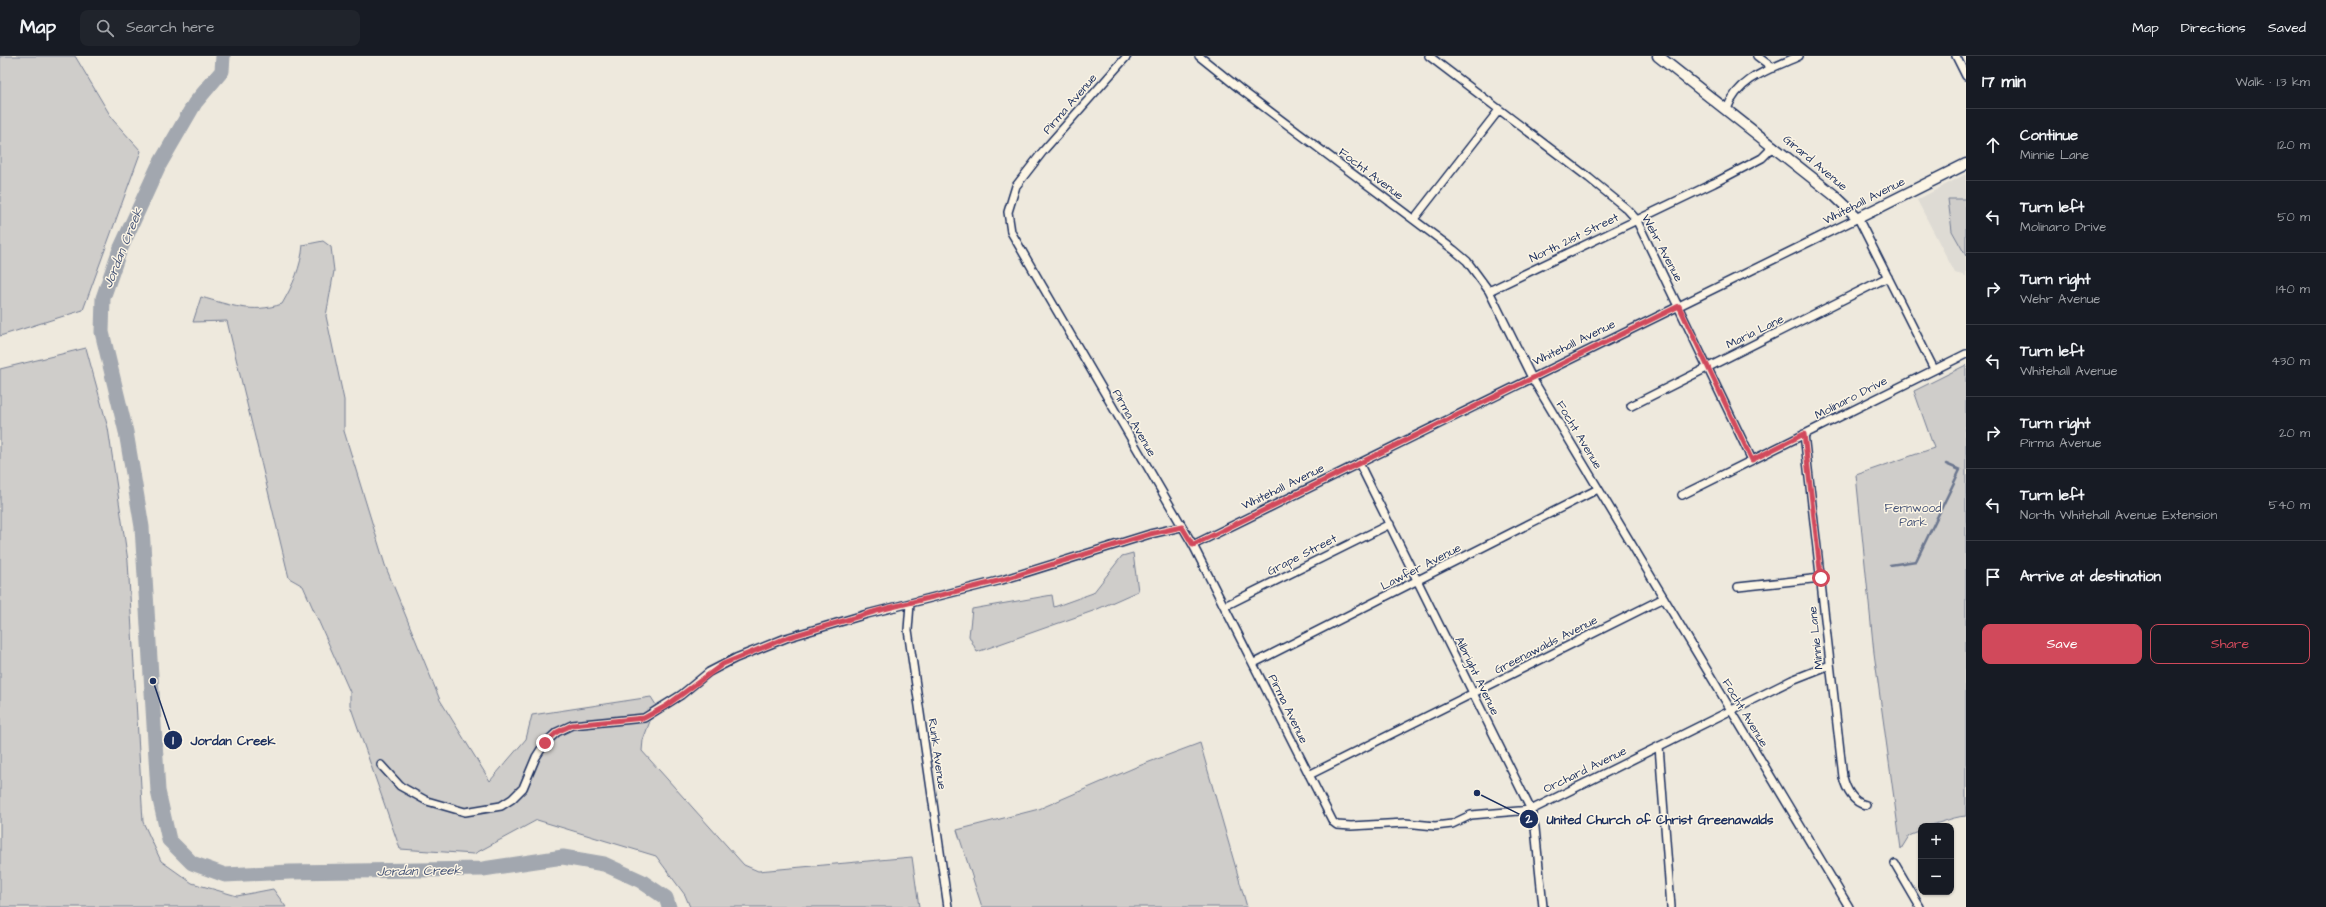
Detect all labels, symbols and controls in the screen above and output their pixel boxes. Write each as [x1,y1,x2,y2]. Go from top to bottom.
search box [80,10,360,46]
text: Map [20,14,56,41]
icon: search [94,17,116,39]
text: Search here [126,17,215,38]
text: Map [2132,18,2159,38]
text: Directions [2181,18,2246,38]
text: Saved [2268,18,2306,38]
street label: Pirma Avenue [1039,70,1101,138]
text: 17 min [1982,70,2026,94]
text: Walk · 1.3 km [2235,73,2310,91]
text: Continue [2020,125,2078,146]
street label: Girard Avenue [1779,131,1851,195]
icon: ahead [1982,134,2004,156]
text: 120 m [2277,136,2310,154]
street label: Focht Avenue [1335,144,1407,204]
text: Minnie Lane [2020,146,2089,164]
street label: Whitehall Avenue [1820,173,1908,229]
text: Turn left [2020,197,2084,218]
water label: Jordan Creek [99,204,148,291]
icon: left [1982,206,2004,228]
text: 50 m [2277,208,2310,226]
street label: North 21st Street [1526,209,1622,267]
street label: Wehr Avenue [1637,211,1687,285]
text: Molinaro Drive [2020,218,2106,236]
text: Turn right [2020,269,2091,290]
icon: right [1982,278,2004,300]
text: 140 m [2276,280,2310,298]
text: Wehr Avenue [2020,290,2100,308]
street label: Maria Lane [1723,310,1787,353]
street label: Whitehall Avenue [1530,315,1619,370]
text: Turn left [2020,341,2084,362]
icon: left [1982,350,2004,372]
text: 430 m [2271,352,2310,370]
text: Whitehall Avenue [2020,362,2118,380]
street label: Molinaro Drive [1812,372,1891,424]
street label: Pirma Avenue [1108,386,1160,460]
street label: Focht Avenue [1552,398,1606,473]
text: Turn right [2020,413,2091,434]
icon: right [1982,422,2004,444]
text: 20 m [2279,424,2310,442]
text: Pirma Avenue [2020,434,2102,452]
street label: Whitehall Avenue [1239,459,1328,514]
text: Turn left [2020,485,2084,506]
icon: left [1982,494,2004,516]
text: 540 m [2268,496,2310,514]
park label: Fernwood Park [1885,500,1941,531]
text: North Whitehall Avenue Extension [2020,506,2217,524]
street label: Grape Street [1264,530,1340,580]
street label: Lawfer Avenue [1378,539,1465,595]
icon: arrive [1982,566,2004,588]
text: Arrive at destination [2020,566,2161,587]
route start [1812,569,1830,587]
street label: Minnie Lane [1804,605,1828,671]
street label: Greenawalds Avenue [1491,611,1601,678]
button: Save [1982,624,2142,664]
button: Share [2150,624,2310,664]
street label: Albright Avenue [1450,634,1504,719]
street label: Pirma Avenue [1264,671,1312,747]
street label: Focht Avenue [1718,676,1772,751]
street label: Runk Avenue [924,717,950,791]
callout: Jordan Creek [163,728,284,753]
text: 1 [172,732,174,749]
text: Jordan Creek [190,732,276,750]
route end [536,734,554,752]
street label: Orchard Avenue [1540,742,1630,798]
callout: United Church of Christ Greenawalds [1519,807,1782,832]
text: 2 [1525,811,1533,828]
text: United Church of Christ Greenawalds [1546,811,1774,829]
map controls [1918,823,1954,895]
button: + [1918,823,1954,859]
button: − [1918,859,1954,895]
water label: Jordan Creek [376,861,463,881]

